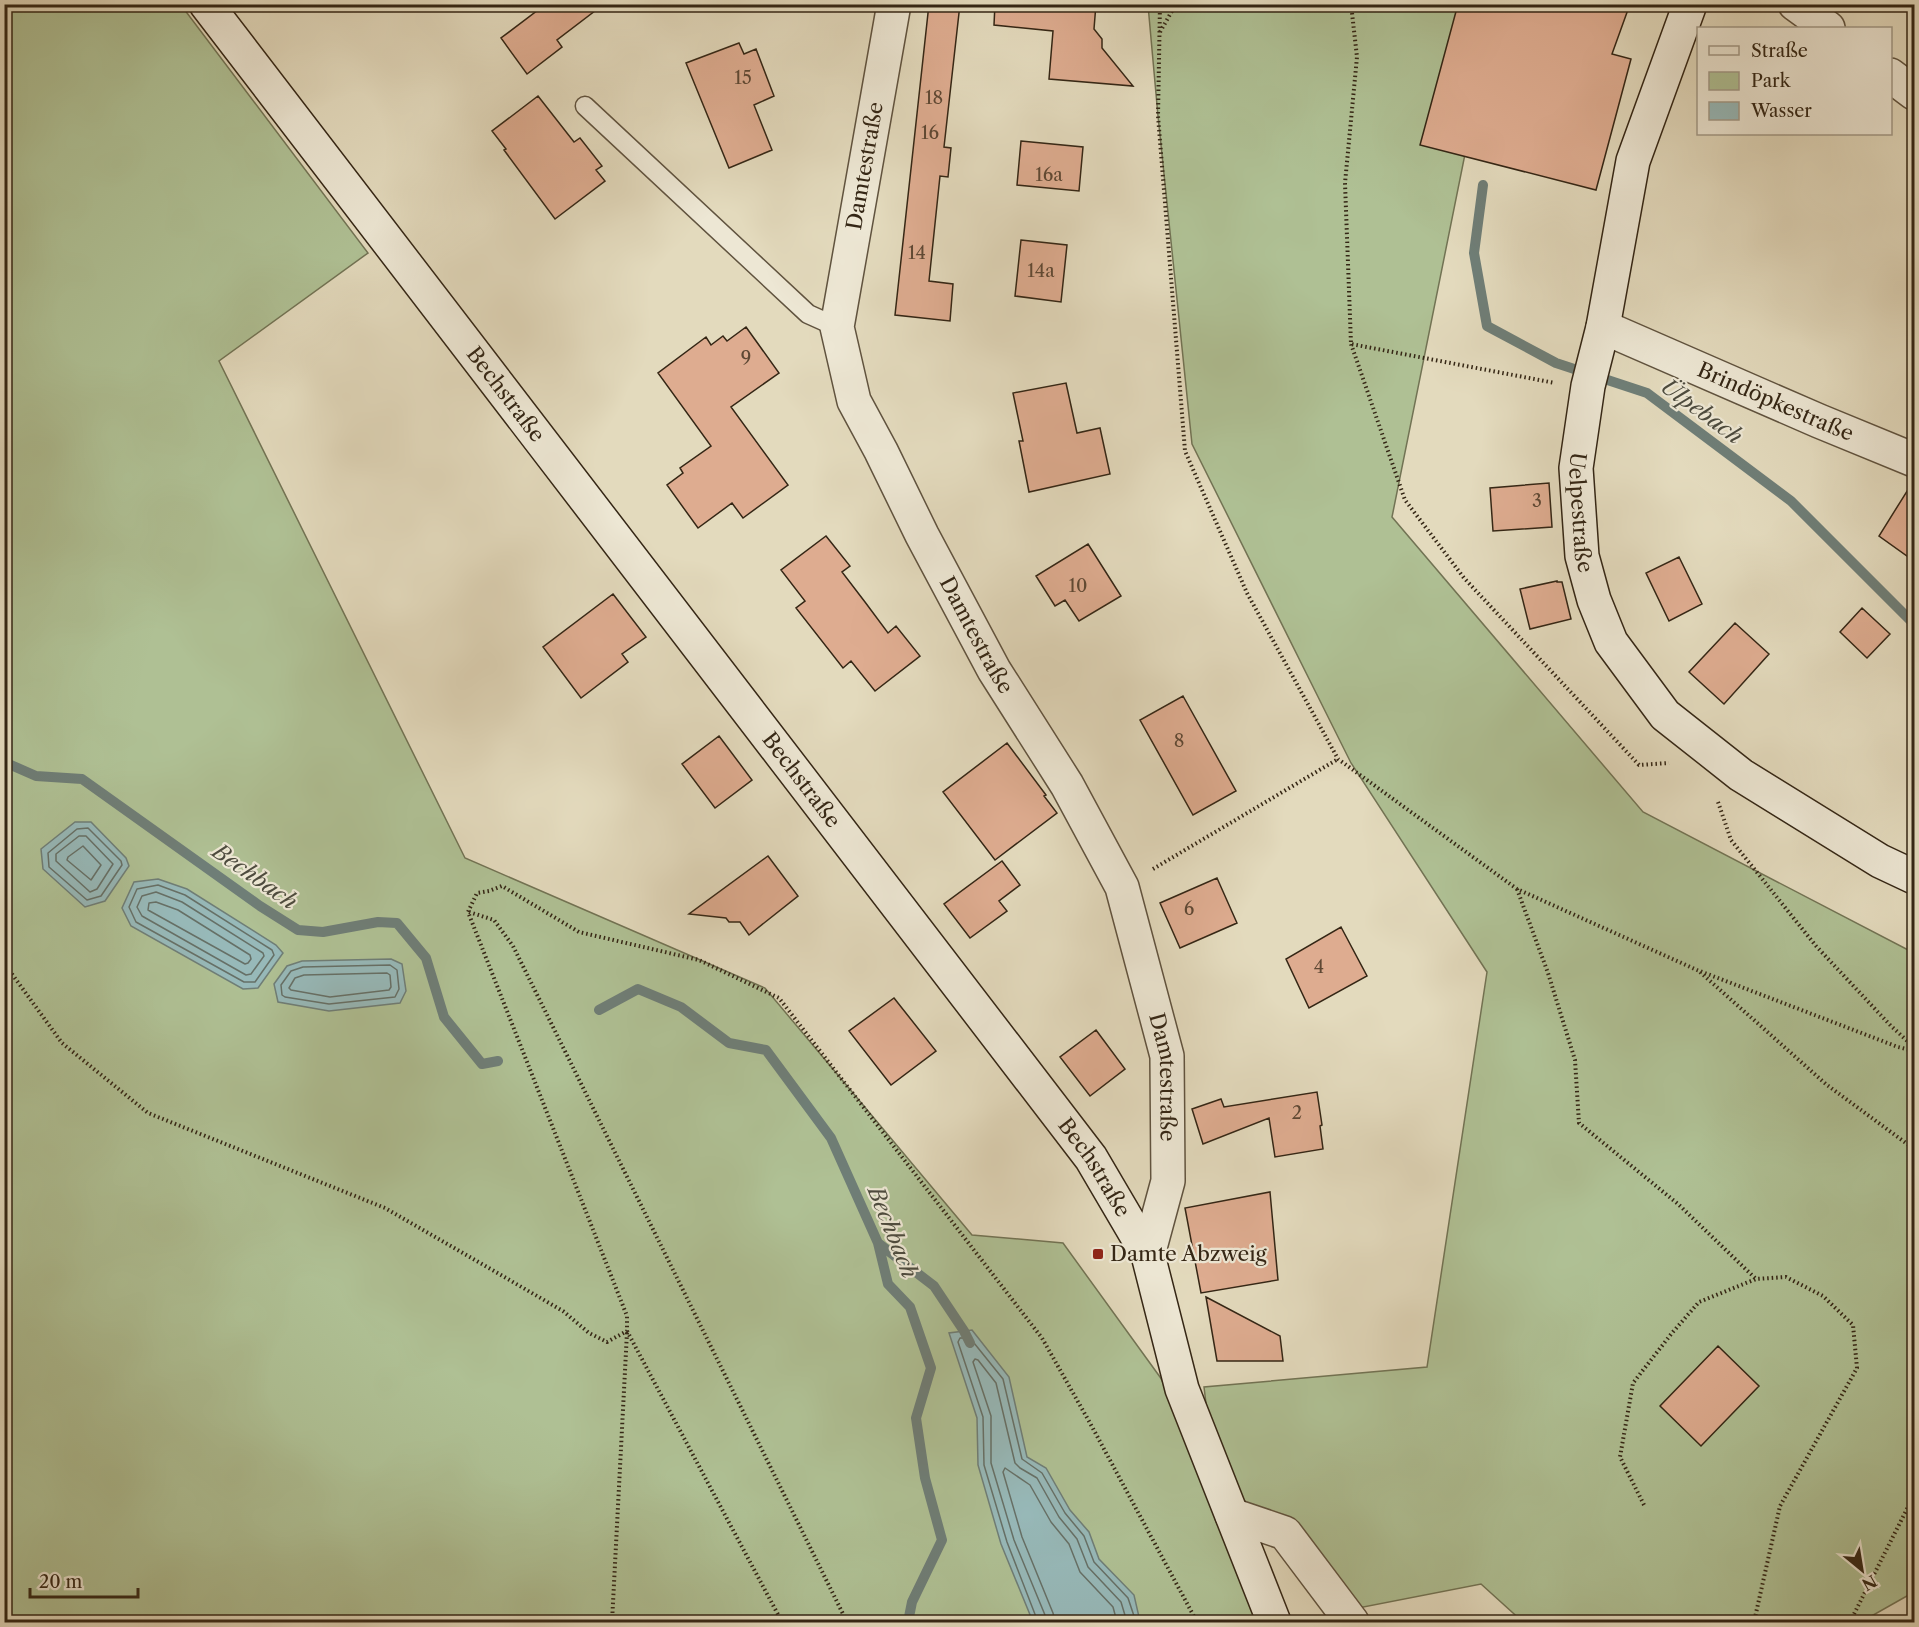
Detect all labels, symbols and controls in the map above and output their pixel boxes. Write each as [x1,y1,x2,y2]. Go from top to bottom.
legend [1697,27,1892,135]
text: Straße [1751,40,1808,62]
house number: 15 [734,67,752,89]
text: Park [1751,70,1792,92]
house number: 18 [925,87,943,109]
street label: Damtestraße [841,100,888,232]
text: Wasser [1750,100,1812,122]
house number: 16 [921,122,939,144]
house number: 16a [1035,164,1063,186]
house number: 14 [908,242,926,264]
house number: 14a [1027,260,1055,282]
street label: Bechstraße [461,342,550,447]
house number: 9 [741,347,751,369]
street label: Brindöpkestraße [1694,357,1857,446]
water label: Ülpebach [1656,372,1748,450]
street label: Uelpestraße [1564,450,1599,575]
house number: 3 [1532,490,1542,512]
street label: Damtestraße [934,572,1019,698]
house number: 10 [1069,575,1087,597]
street label: Bechstraße [757,727,846,832]
house number: 8 [1174,730,1184,752]
water label: Bechbach [206,836,302,915]
house number: 6 [1184,898,1194,920]
house number: 4 [1314,956,1324,978]
street label: Damtestraße [1144,1010,1181,1142]
house number: 2 [1292,1102,1302,1124]
street label: Bechstraße [1053,1113,1136,1221]
water label: Bechbach [861,1180,923,1282]
place label: Damte Abzweig [1110,1241,1268,1266]
marker: Damte Abzweig [1091,1247,1105,1261]
north arrow [1832,1540,1892,1600]
scale bar [30,1561,138,1599]
text: 20 m [39,1571,83,1593]
text: N [1858,1571,1881,1595]

